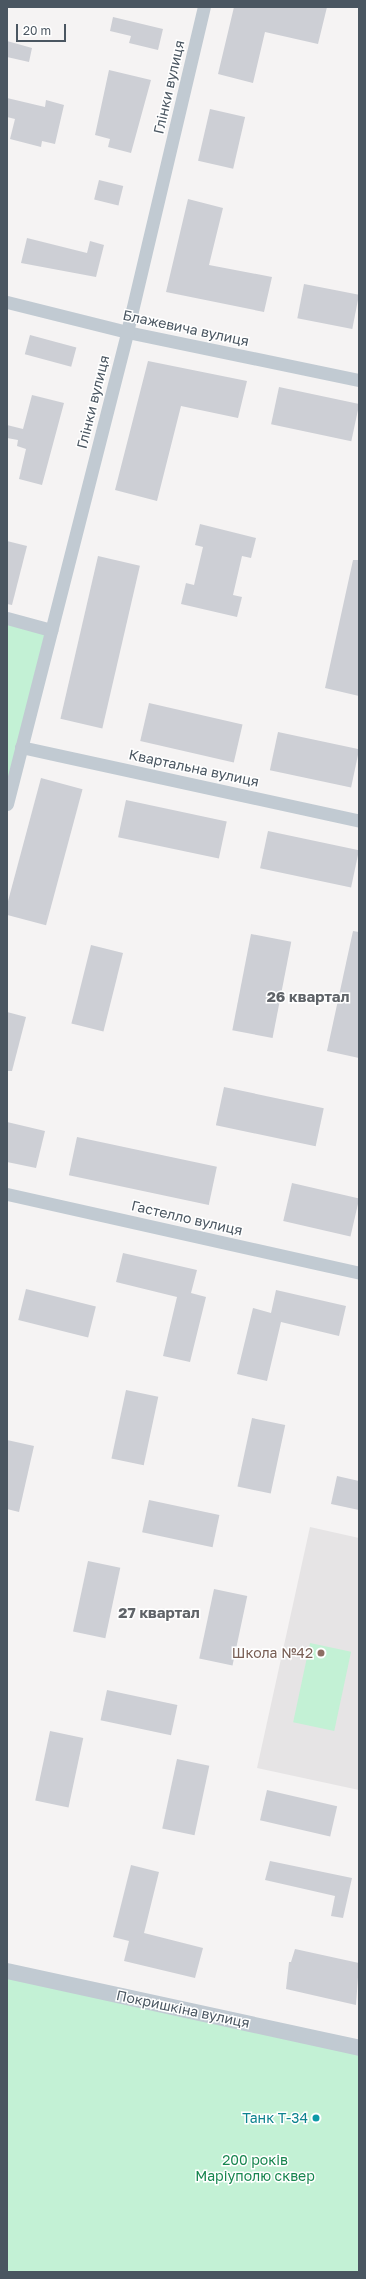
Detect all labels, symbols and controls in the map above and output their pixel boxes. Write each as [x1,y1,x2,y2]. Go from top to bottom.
scale bar [18,16,68,42]
text: 20 m [23,23,51,38]
street label: Глінки вулиця [150,39,188,135]
street label: Блажевича вулиця [121,306,251,350]
street label: Глінки вулиця [73,354,113,450]
street label: Квартальна вулиця [127,746,261,790]
district label: 26 квартал [267,988,349,1006]
street label: Гастелло вулиця [130,1197,244,1239]
district label: 27 квартал [118,1604,200,1622]
place label: Школа №42 [232,1645,313,1661]
marker: Школа №42 [316,1648,326,1658]
street label: Покришкіна вулиця [115,1987,251,2031]
place label: Танк Т-34 [242,2110,308,2126]
marker: Танк Т-34 [311,2113,321,2123]
park label: 200 років Маріуполю сквер [195,2152,315,2184]

